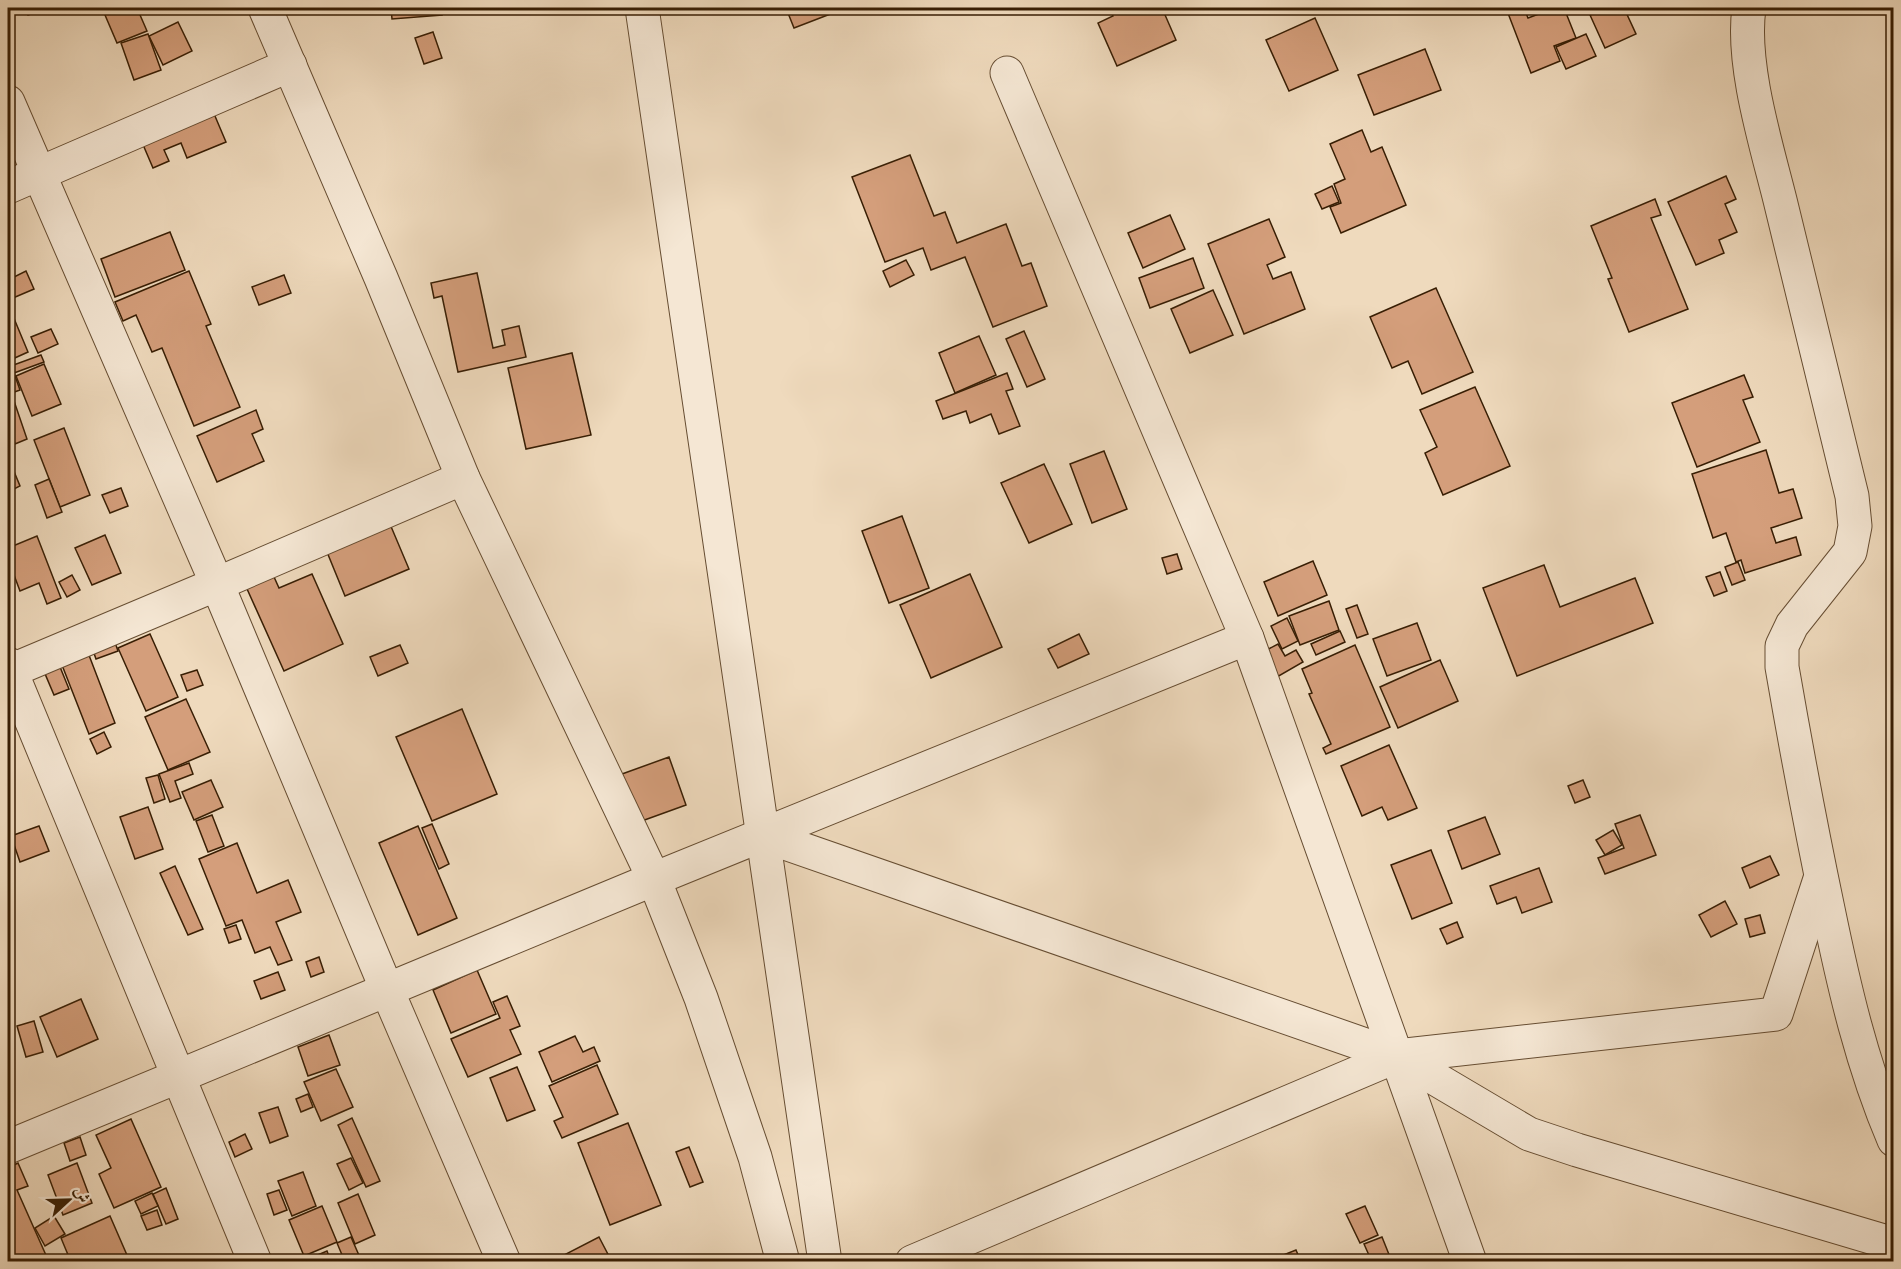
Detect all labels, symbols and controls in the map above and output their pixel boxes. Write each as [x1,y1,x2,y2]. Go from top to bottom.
north arrow [39,1170,99,1230]
text: ش [71,1184,94,1205]

